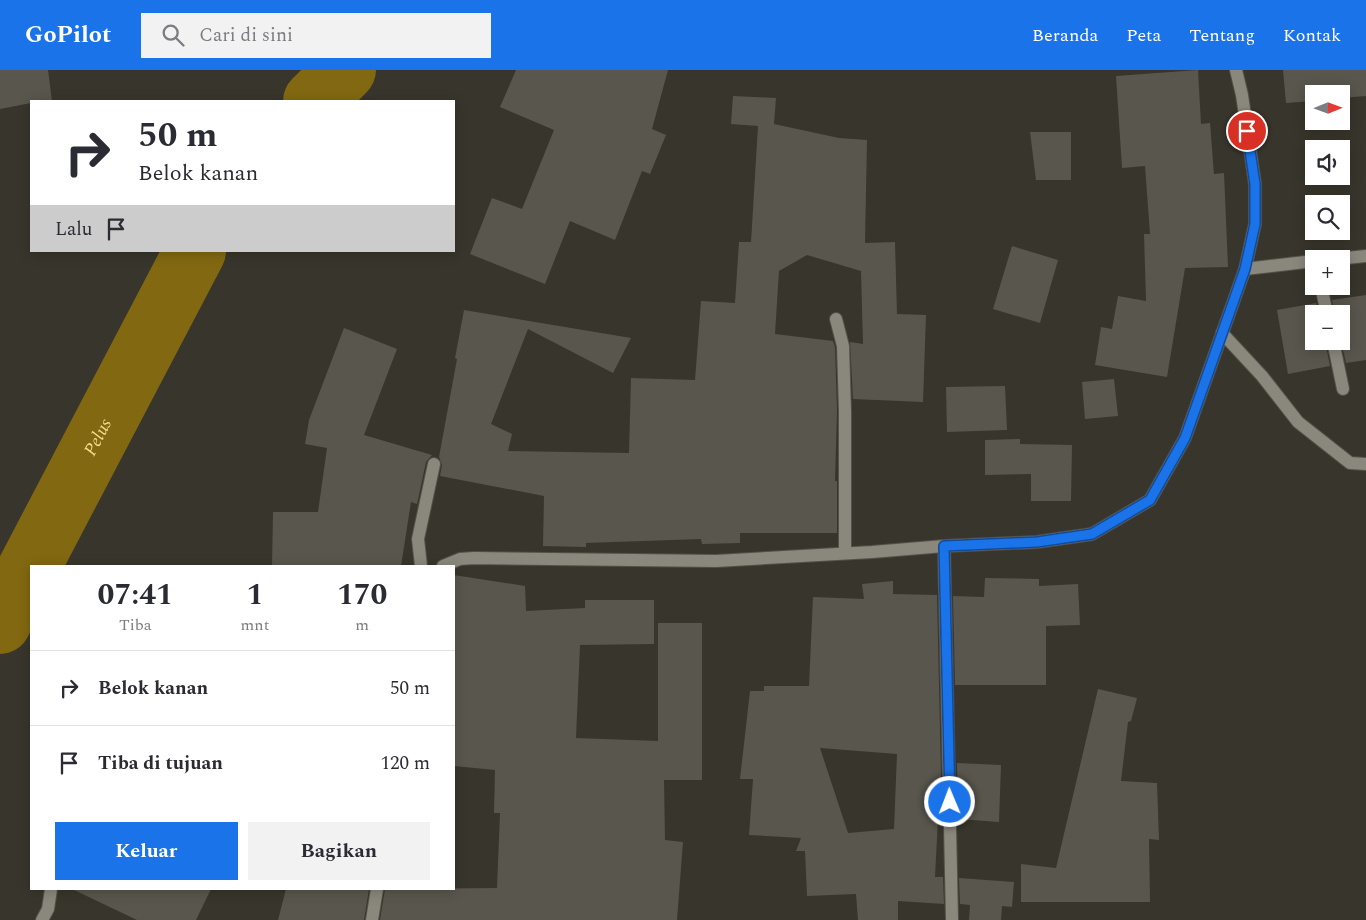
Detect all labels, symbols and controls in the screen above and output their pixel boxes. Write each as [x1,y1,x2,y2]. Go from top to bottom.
search box [141,13,491,58]
text: GoPilot [25,17,111,53]
icon: search [159,21,187,49]
text: Cari di sini [199,21,293,50]
text: Beranda [1032,22,1098,49]
text: Peta [1126,22,1161,49]
text: Tentang [1189,22,1255,49]
text: Kontak [1283,22,1341,49]
north arrow [1305,85,1350,130]
map controls [1305,85,1350,350]
text: 50 m [138,109,218,162]
pin [1226,110,1268,152]
icon: arrive [1233,117,1261,145]
icon: right [55,120,120,185]
button: sound [1305,140,1350,185]
text: Belok kanan [138,157,258,190]
button: search [1305,195,1350,240]
text: Lalu [55,215,92,244]
icon: arrive [102,215,130,243]
button: + [1305,250,1350,295]
button: − [1305,305,1350,350]
water label: Pelus [77,413,119,461]
text: 07:41 [98,572,173,618]
text: 1 [247,572,263,618]
text: 170 [337,572,387,618]
text: Tiba [119,613,152,637]
text: mnt [241,613,269,637]
text: m [355,613,369,637]
icon: right [55,674,83,702]
text: Belok kanan [98,674,208,703]
text: 50 m [390,674,430,703]
icon: arrive [55,749,83,777]
text: Tiba di tujuan [98,749,223,778]
text: 120 m [380,749,430,778]
position arrow [923,775,975,827]
button: Keluar [55,822,238,880]
button: Bagikan [248,822,430,880]

